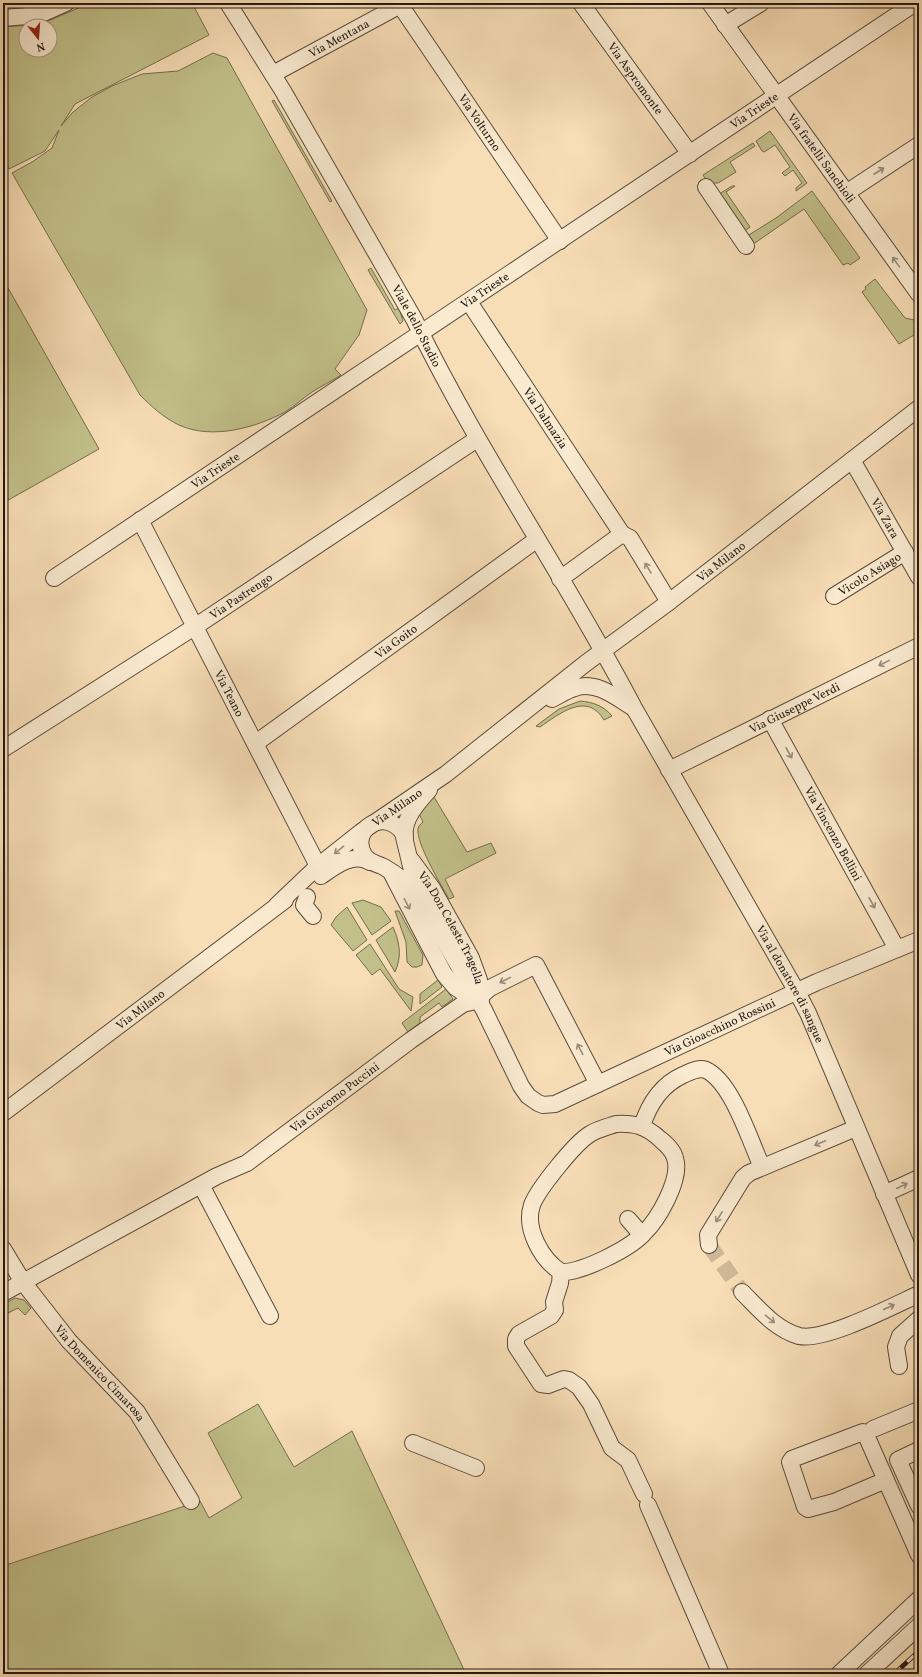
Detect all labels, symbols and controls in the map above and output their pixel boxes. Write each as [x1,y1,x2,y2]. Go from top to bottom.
street label: Via Mentana [306,16,373,62]
north arrow [18,18,58,58]
text: N [34,38,47,54]
street label: Via Aspromonte [603,40,666,119]
street label: Via Trieste [727,89,782,133]
street label: Via Volturno [454,91,504,155]
street label: Via fratelli Sanchioli [783,111,858,207]
one-way arrow [873,167,884,175]
one-way arrow [892,257,900,268]
street label: Via Trieste [458,269,513,313]
street label: Viale dello Stadio [387,282,444,370]
street label: Via Dalmazia [519,385,571,452]
street label: Via Trieste [189,449,244,493]
street label: Via Zara [866,495,902,542]
street label: Via Milano [694,538,749,586]
street label: Vicolo Asiago [836,549,905,600]
one-way arrow [644,563,652,574]
street label: Via Pastrengo [207,570,276,624]
street label: Via Goito [372,621,421,663]
one-way arrow [878,660,890,667]
street label: Via Teano [210,668,247,720]
street label: Via Giuseppe Verdi [747,679,843,738]
one-way arrow [785,747,793,759]
street label: Via Vincenzo Bellini [800,784,865,885]
street label: Via Milano [369,785,426,831]
one-way arrow [333,845,344,854]
street label: Via Don Celeste Tragella [413,869,486,985]
one-way arrow [868,897,876,909]
one-way arrow [404,898,411,910]
street label: Via al donatore di sangue [751,923,827,1046]
one-way arrow [499,977,511,984]
street label: Via Milano [113,986,169,1034]
street label: Via Gioacchino Rossini [662,995,779,1061]
one-way arrow [575,1043,583,1055]
street label: Via Giacomo Puccini [287,1059,383,1137]
one-way arrow [814,1140,826,1147]
one-way arrow [895,1182,907,1189]
one-way arrow [715,1211,723,1223]
one-way arrow [883,1303,895,1310]
one-way arrow [764,1315,775,1323]
street label: Via Domenico Cimarosa [50,1322,148,1425]

